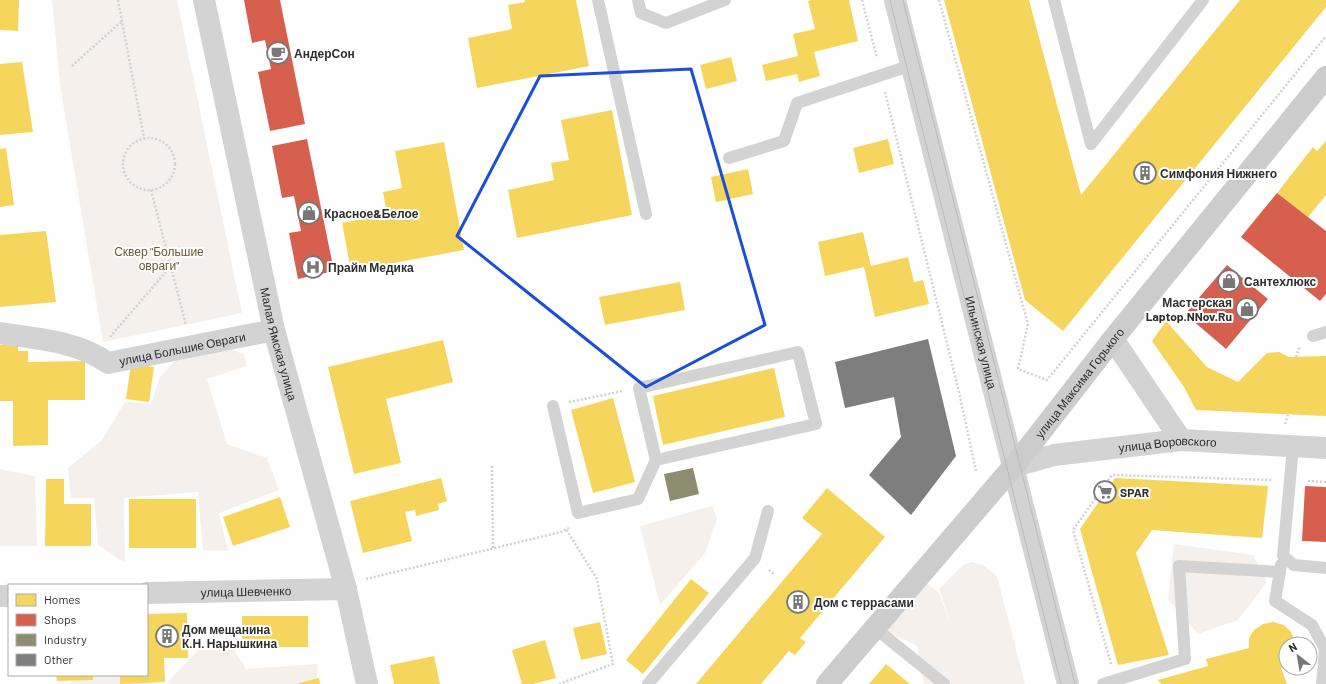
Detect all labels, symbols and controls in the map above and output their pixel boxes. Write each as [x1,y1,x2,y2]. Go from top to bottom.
cafe icon: АндерСон [265,40,291,66]
place label: АндерСон [294,46,355,61]
building icon: Симфония Нижнего [1132,160,1158,186]
place label: Симфония Нижнего [1160,166,1277,181]
shop icon: Красное&Белое [296,200,322,226]
place label: Красное&Белое [324,206,419,221]
park label: Сквер "Большие овраги" [114,244,204,273]
hospital icon: Прайм Медика [300,254,326,280]
place label: Прайм Медика [328,260,414,275]
shop icon: Сантехлюкс [1216,268,1242,294]
place label: Сантехлюкс [1244,274,1317,288]
street label: Малая Ямская улица [258,286,300,402]
street label: Ильинская улица [963,294,1000,390]
place label: Мастерская Laptop.NNov.Ru [1146,295,1232,323]
shop icon: Мастерская Laptop.NNov.Ru [1234,296,1260,322]
street label: улица Максима Горького [1032,324,1127,441]
street label: улица Большие Овраги [118,329,247,369]
street label: улица Воровского [1118,433,1217,455]
supermarket icon: SPAR [1092,479,1118,505]
place label: SPAR [1120,485,1149,499]
street label: улица Шевченко [201,583,292,600]
legend [8,584,148,676]
building icon: Дом с террасами [785,589,811,615]
text: Homes [44,592,81,606]
place label: Дом с террасами [814,595,914,610]
text: Shops [44,612,77,626]
place label: Дом мещанина К.Н. Нарышкина [182,622,277,651]
building icon: Дом мещанина К.Н. Нарышкина [154,623,180,649]
text: Industry [44,632,87,646]
north arrow [1278,636,1318,676]
text: N [1286,640,1299,654]
text: Other [44,652,74,666]

